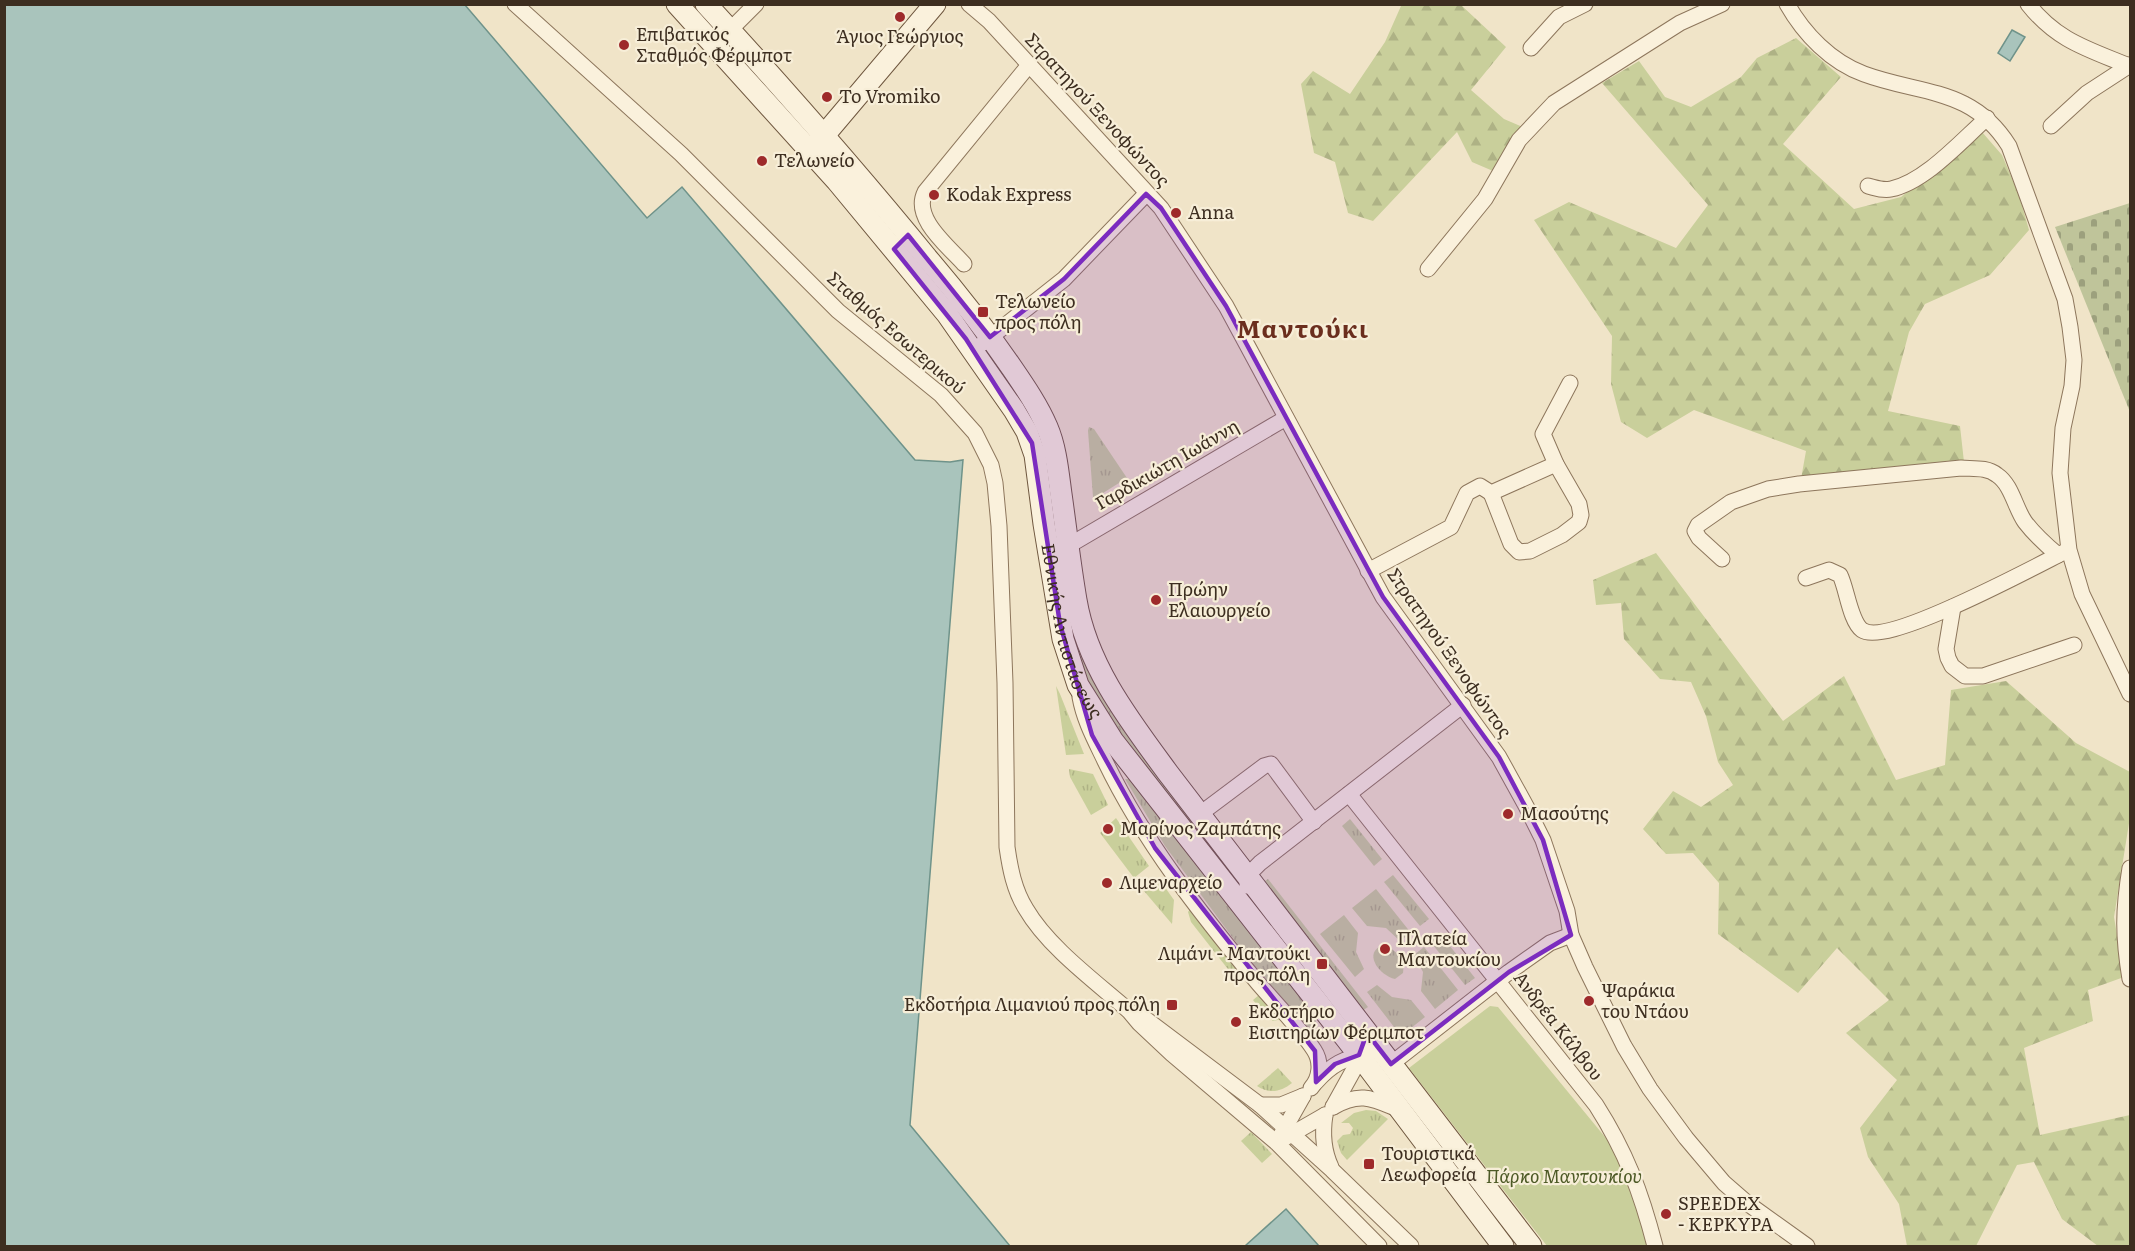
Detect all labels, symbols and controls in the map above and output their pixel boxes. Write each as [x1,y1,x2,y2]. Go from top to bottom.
marker: Άγιος Γεώργιος [893,10,907,24]
place label: Επιβατικός Σταθμός Φέριμποτ [636,20,792,68]
place label: Άγιος Γεώργιος [836,22,964,49]
street label: Στρατηγού Ξενοφώντος [1019,26,1177,192]
marker: Επιβατικός Σταθμός Φέριμποτ [617,38,631,52]
place label: To Vromiko [839,82,941,109]
marker: To Vromiko [820,90,834,104]
place label: Τελωνείο [774,146,855,173]
marker: Τελωνείο [755,154,769,168]
place label: Kodak Express [946,180,1071,207]
marker: Kodak Express [927,188,941,202]
place label: Anna [1188,198,1235,225]
marker: Anna [1169,206,1183,220]
street label: Σταθμός Εσωτερικού [822,264,972,400]
place label: Τελωνείο προς πόλη [995,287,1081,335]
marker: Τελωνείο προς πόλη [976,305,990,319]
district label: Μαντούκι [1237,310,1369,345]
street label: Γαρδικιώτη Ιωάννη [1090,412,1243,516]
street label: Εθνικής Αντιστάσεως [1035,541,1111,723]
street label: Στρατηγού Ξενοφώντος [1381,562,1519,743]
place label: Πρώην Ελαιουργείο [1168,575,1271,623]
marker: Πρώην Ελαιουργείο [1149,593,1163,607]
place label: Μασούτης [1520,799,1609,826]
marker: Μασούτης [1501,807,1515,821]
place label: Μαρίνος Ζαμπάτης [1120,814,1281,841]
marker: Μαρίνος Ζαμπάτης [1101,822,1115,836]
place label: Λιμεναρχείο [1119,868,1222,895]
marker: Λιμεναρχείο [1100,876,1114,890]
place label: Πλατεία Μαντουκίου [1397,924,1501,972]
place label: Λιμάνι - Μαντούκι προς πόλη [1158,939,1311,987]
marker: Πλατεία Μαντουκίου [1378,942,1392,956]
marker: Λιμάνι - Μαντούκι προς πόλη [1315,957,1329,971]
street label: Ανδρέα Κάλβου [1508,965,1610,1085]
place label: Ψαράκια του Ντάου [1601,976,1689,1024]
place label: Εκδοτήρια Λιμανιού προς πόλη [904,990,1160,1017]
marker: Ψαράκια του Ντάου [1582,994,1596,1008]
place label: Εκδοτήριο Εισιτηρίων Φέριμποτ [1248,997,1424,1045]
marker: Εκδοτήρια Λιμανιού προς πόλη [1165,998,1179,1012]
marker: Εκδοτήριο Εισιτηρίων Φέριμποτ [1229,1015,1243,1029]
place label: Τουριστικά Λεωφορεία [1381,1139,1477,1187]
marker: Τουριστικά Λεωφορεία [1362,1157,1376,1171]
park label: Πάρκο Μαντουκίου [1486,1162,1642,1189]
place label: SPEEDEX - ΚΕΡΚΥΡΑ [1678,1189,1773,1237]
marker: SPEEDEX - ΚΕΡΚΥΡΑ [1659,1207,1673,1221]

